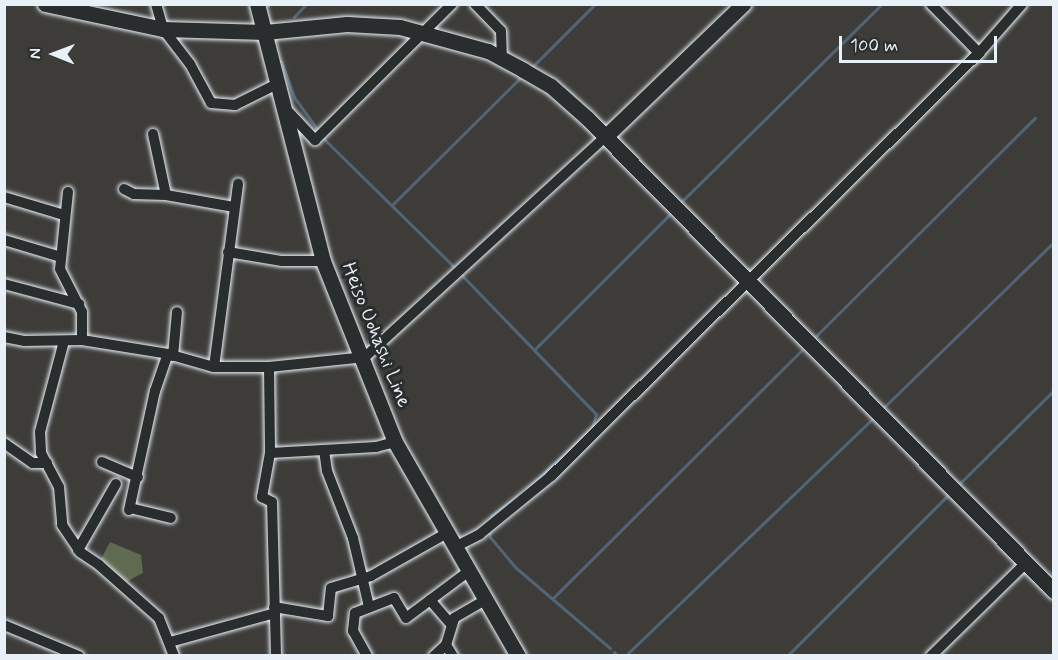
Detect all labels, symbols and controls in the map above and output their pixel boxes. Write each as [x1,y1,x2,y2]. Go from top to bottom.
north arrow [24,24,84,84]
scale bar [842,24,1000,62]
text: 100 m [850,34,898,58]
text: N [25,48,46,59]
street label: Heiso Uohashi Line [336,258,416,412]

